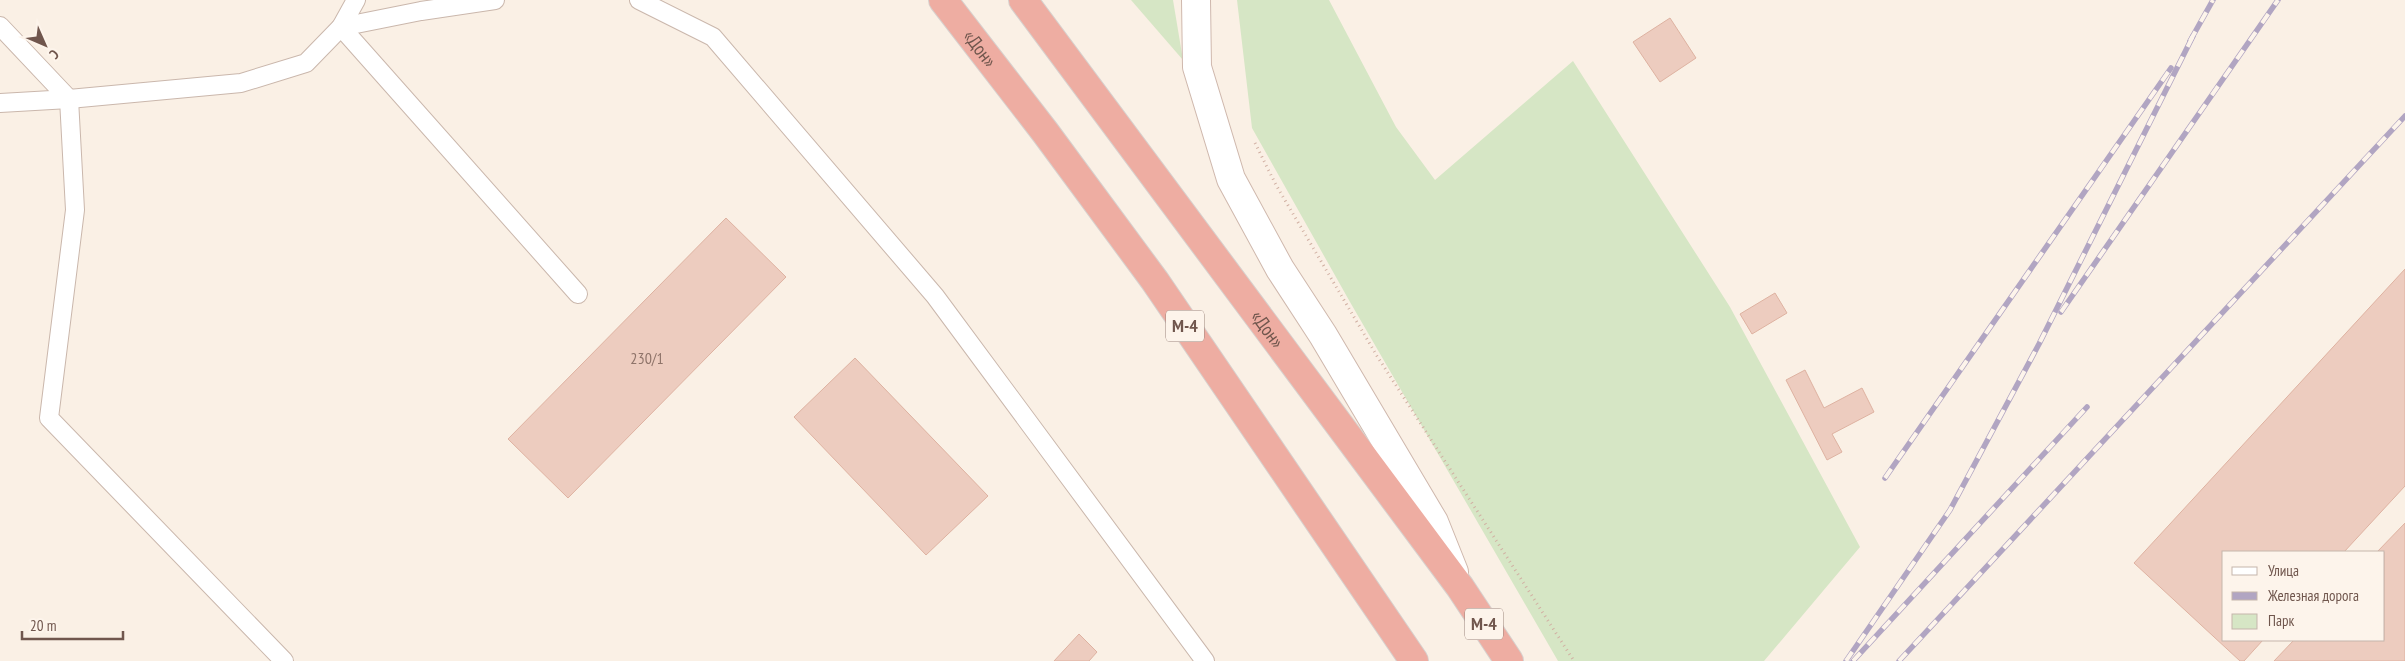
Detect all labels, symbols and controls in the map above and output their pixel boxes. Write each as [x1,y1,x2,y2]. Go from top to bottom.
north arrow [20,20,70,70]
street label: «Дон» [958,25,1002,72]
text: С [45,46,63,63]
street label: «Дон» [1246,305,1290,353]
road number: М-4 [1166,310,1204,342]
house number: 230/1 [630,348,664,368]
legend [2222,551,2385,641]
text: Улица [2268,561,2299,580]
text: Железная дорога [2267,586,2359,605]
scale bar [22,608,124,640]
road number: М-4 [1465,608,1503,640]
text: Парк [2268,611,2294,630]
text: 20 m [30,616,56,635]

